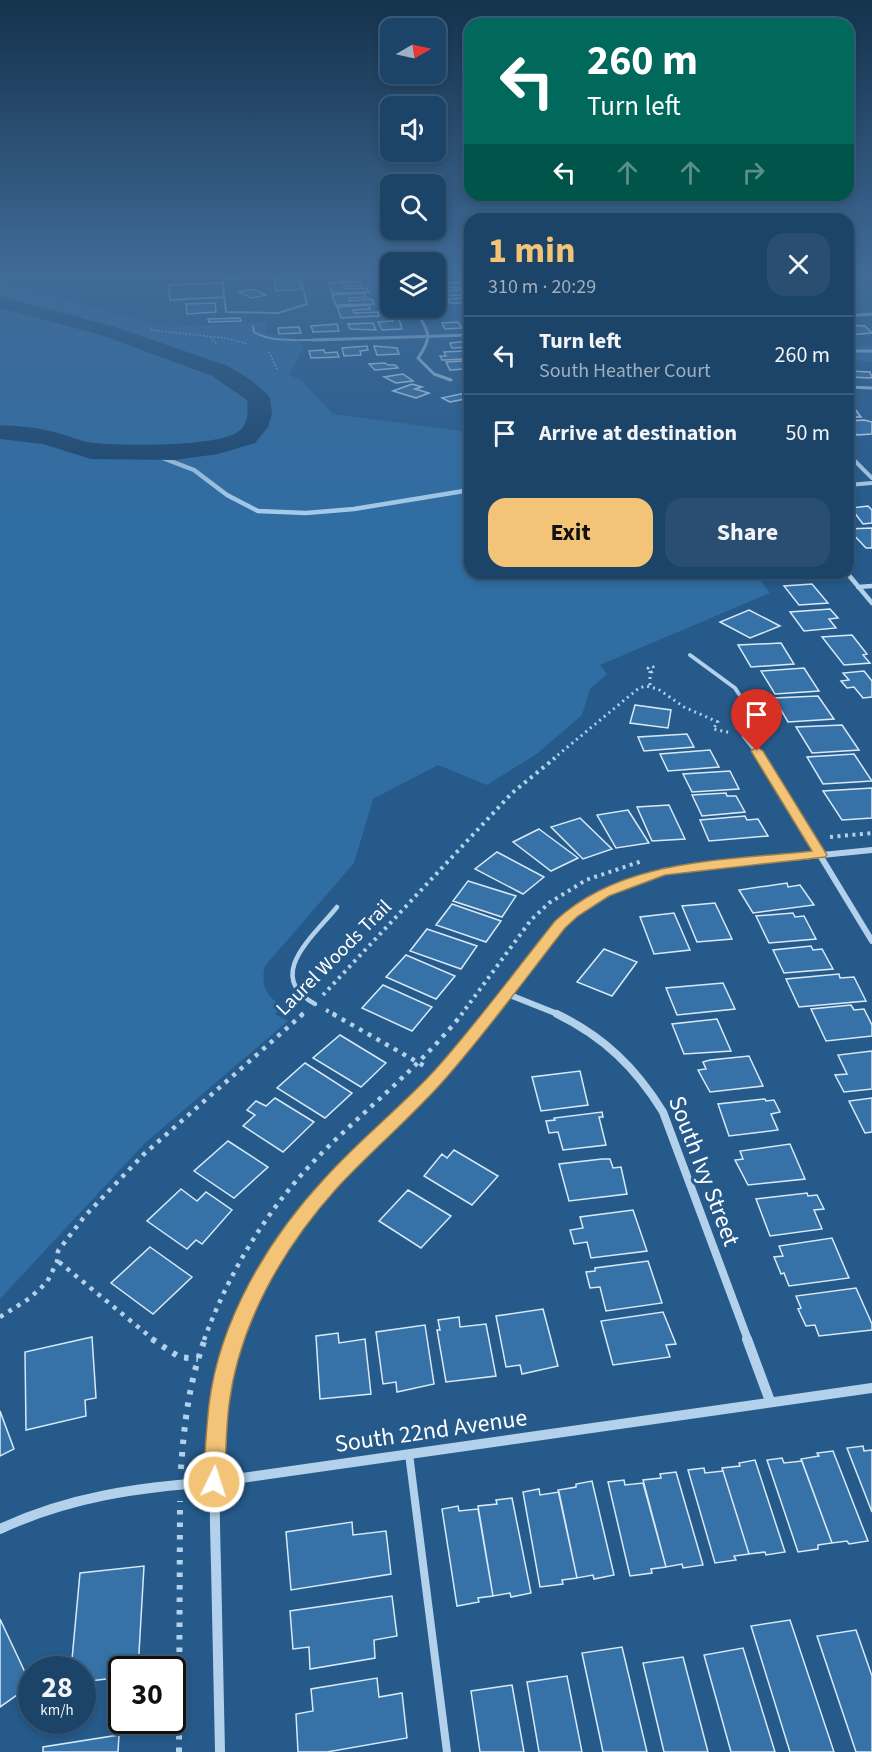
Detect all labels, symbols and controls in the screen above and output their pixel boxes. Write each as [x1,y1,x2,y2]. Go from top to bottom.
north arrow [380,18,446,84]
map controls [380,18,446,318]
text: 260 m [587,31,698,91]
icon: left [488,42,566,120]
text: Turn left [587,87,681,126]
button: sound [380,96,446,162]
icon: left [548,156,581,189]
icon: ahead [611,156,644,189]
icon: ahead [674,156,707,189]
icon: right [737,156,770,189]
button: search [380,174,446,240]
text: 1 min [488,225,576,276]
button: close [767,233,830,296]
button: layers [380,252,446,318]
text: 310 m · 20:29 [488,273,596,301]
text: Turn left [539,325,621,357]
icon: left [488,339,521,372]
text: 260 m [775,339,830,371]
text: South Heather Court [539,357,711,385]
icon: arrive [488,417,521,450]
text: Arrive at destination [539,417,737,449]
text: 50 m [785,417,830,449]
button: Exit [488,498,653,567]
button: Share [665,498,830,567]
pin [731,689,782,751]
icon: arrive [740,698,773,731]
street label: Laurel Woods Trail [270,894,398,1022]
street label: South Ivy Street [659,1091,749,1251]
street label: South 22nd Avenue [333,1400,529,1462]
position arrow [182,1450,246,1514]
speed limit sign: 30 [108,1656,186,1734]
text: 28 [41,1666,73,1709]
text: km/h [40,1700,74,1721]

